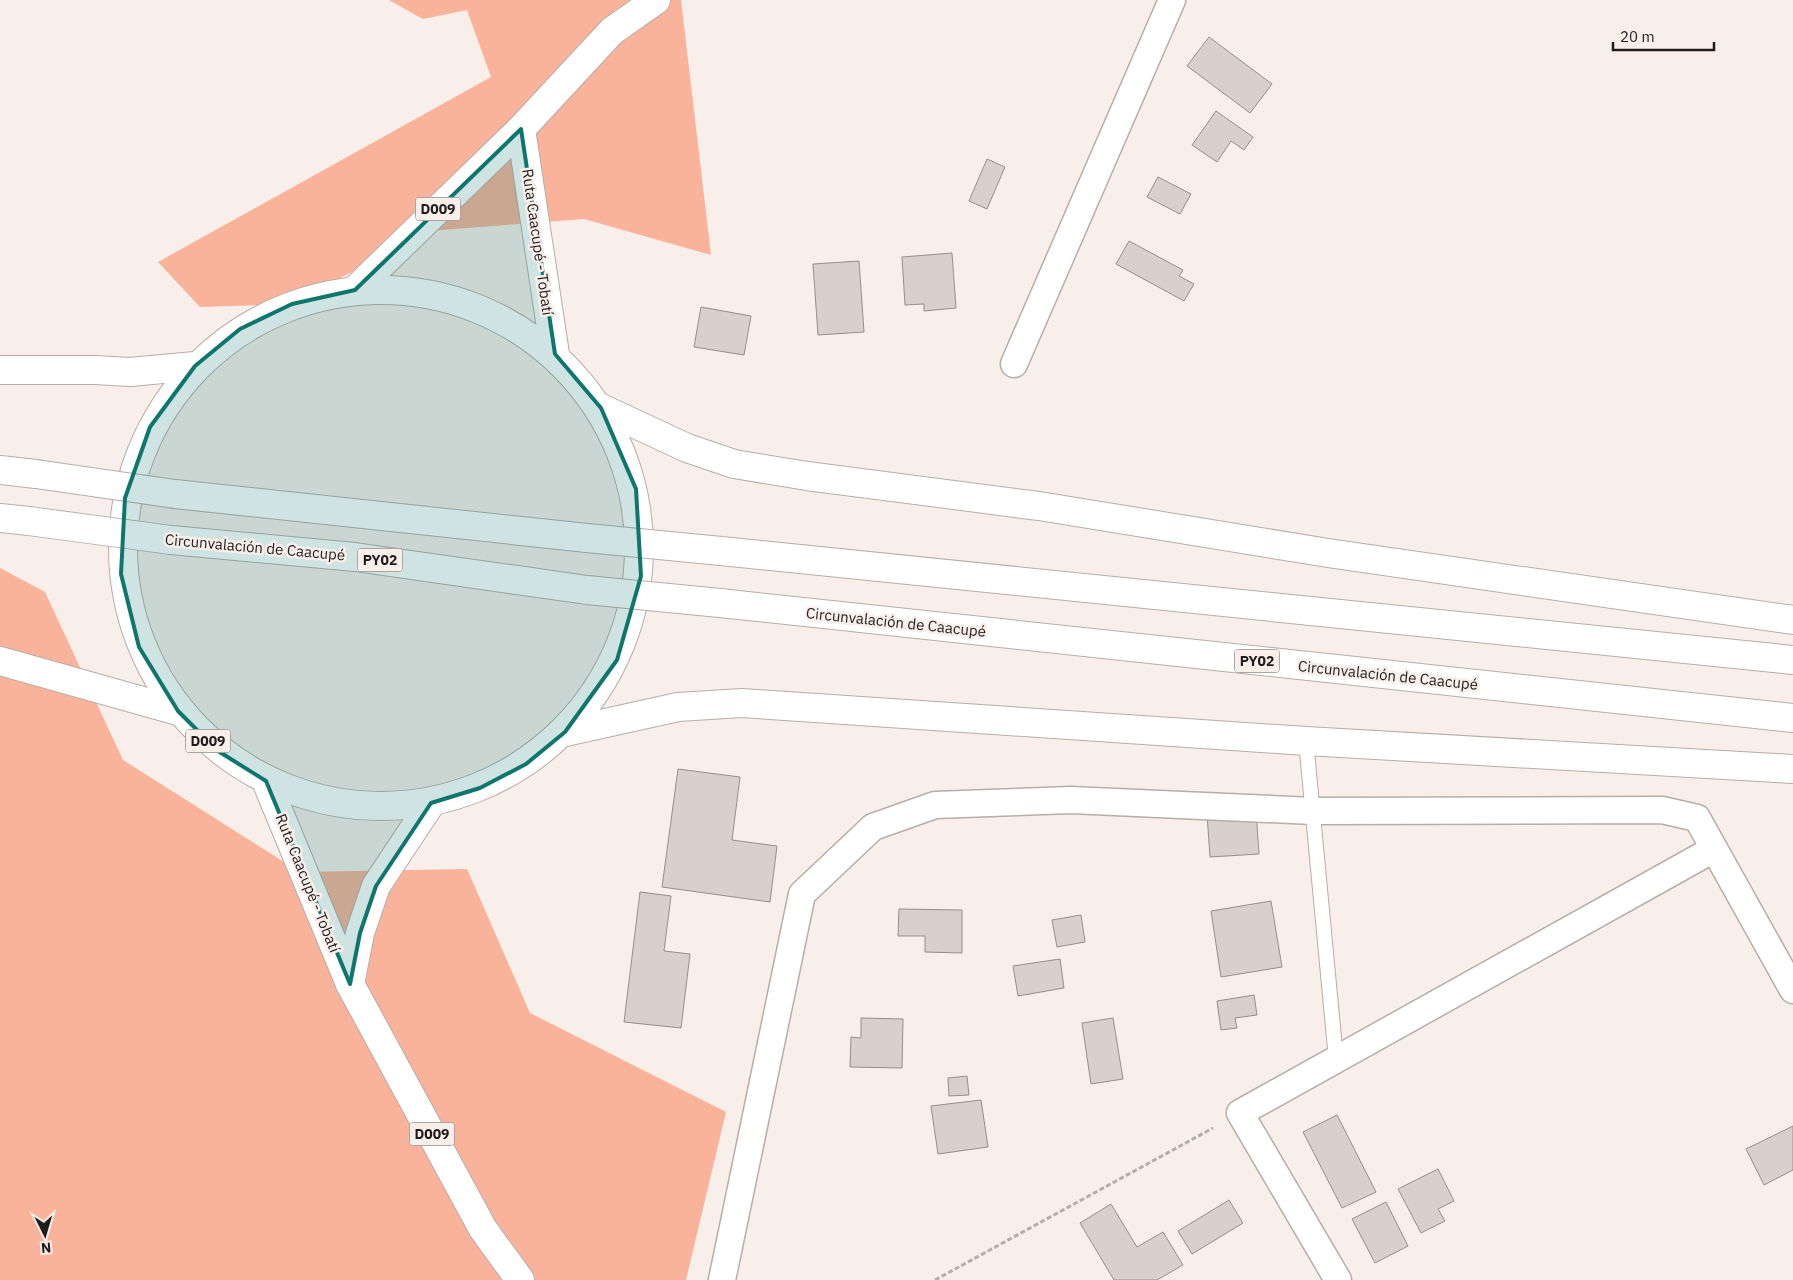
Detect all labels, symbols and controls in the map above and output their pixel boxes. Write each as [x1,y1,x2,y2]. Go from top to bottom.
scale bar [1613,20,1714,52]
text: 20 m [1620,27,1655,46]
street label: Ruta Caacupé - Tobatí [518,167,558,317]
road number: D009 [416,198,460,220]
street label: Circunvalación de Caacupé [164,530,346,564]
road number: PY02 [358,548,402,572]
street label: Circunvalación de Caacupé [805,603,987,641]
road number: PY02 [1234,649,1280,672]
street label: Circunvalación de Caacupé [1297,656,1479,694]
road number: D009 [186,729,230,752]
street label: Ruta Caacupé - Tobatí [271,811,345,955]
road number: D009 [410,1122,454,1146]
north arrow [20,1210,70,1260]
text: N [40,1239,52,1257]

